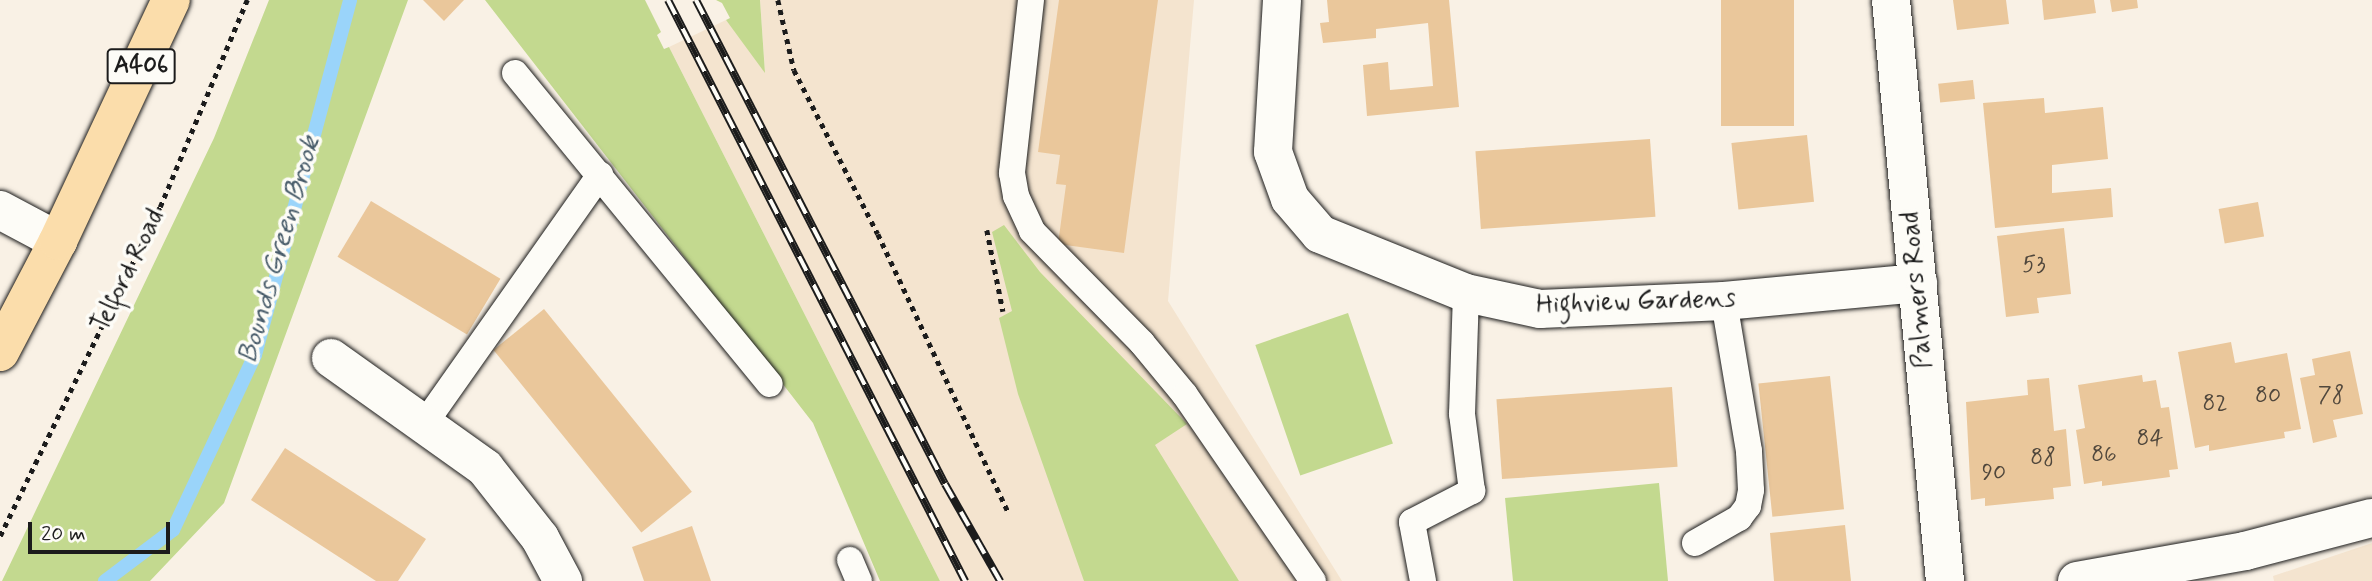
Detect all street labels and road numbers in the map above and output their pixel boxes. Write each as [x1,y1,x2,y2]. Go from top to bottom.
road number: A406 [106,46,176,86]
street label: Telford Road [86,205,172,337]
street label: Palmers Road [1896,211,1940,369]
street label: Highview Gardens [1540,284,1732,322]

